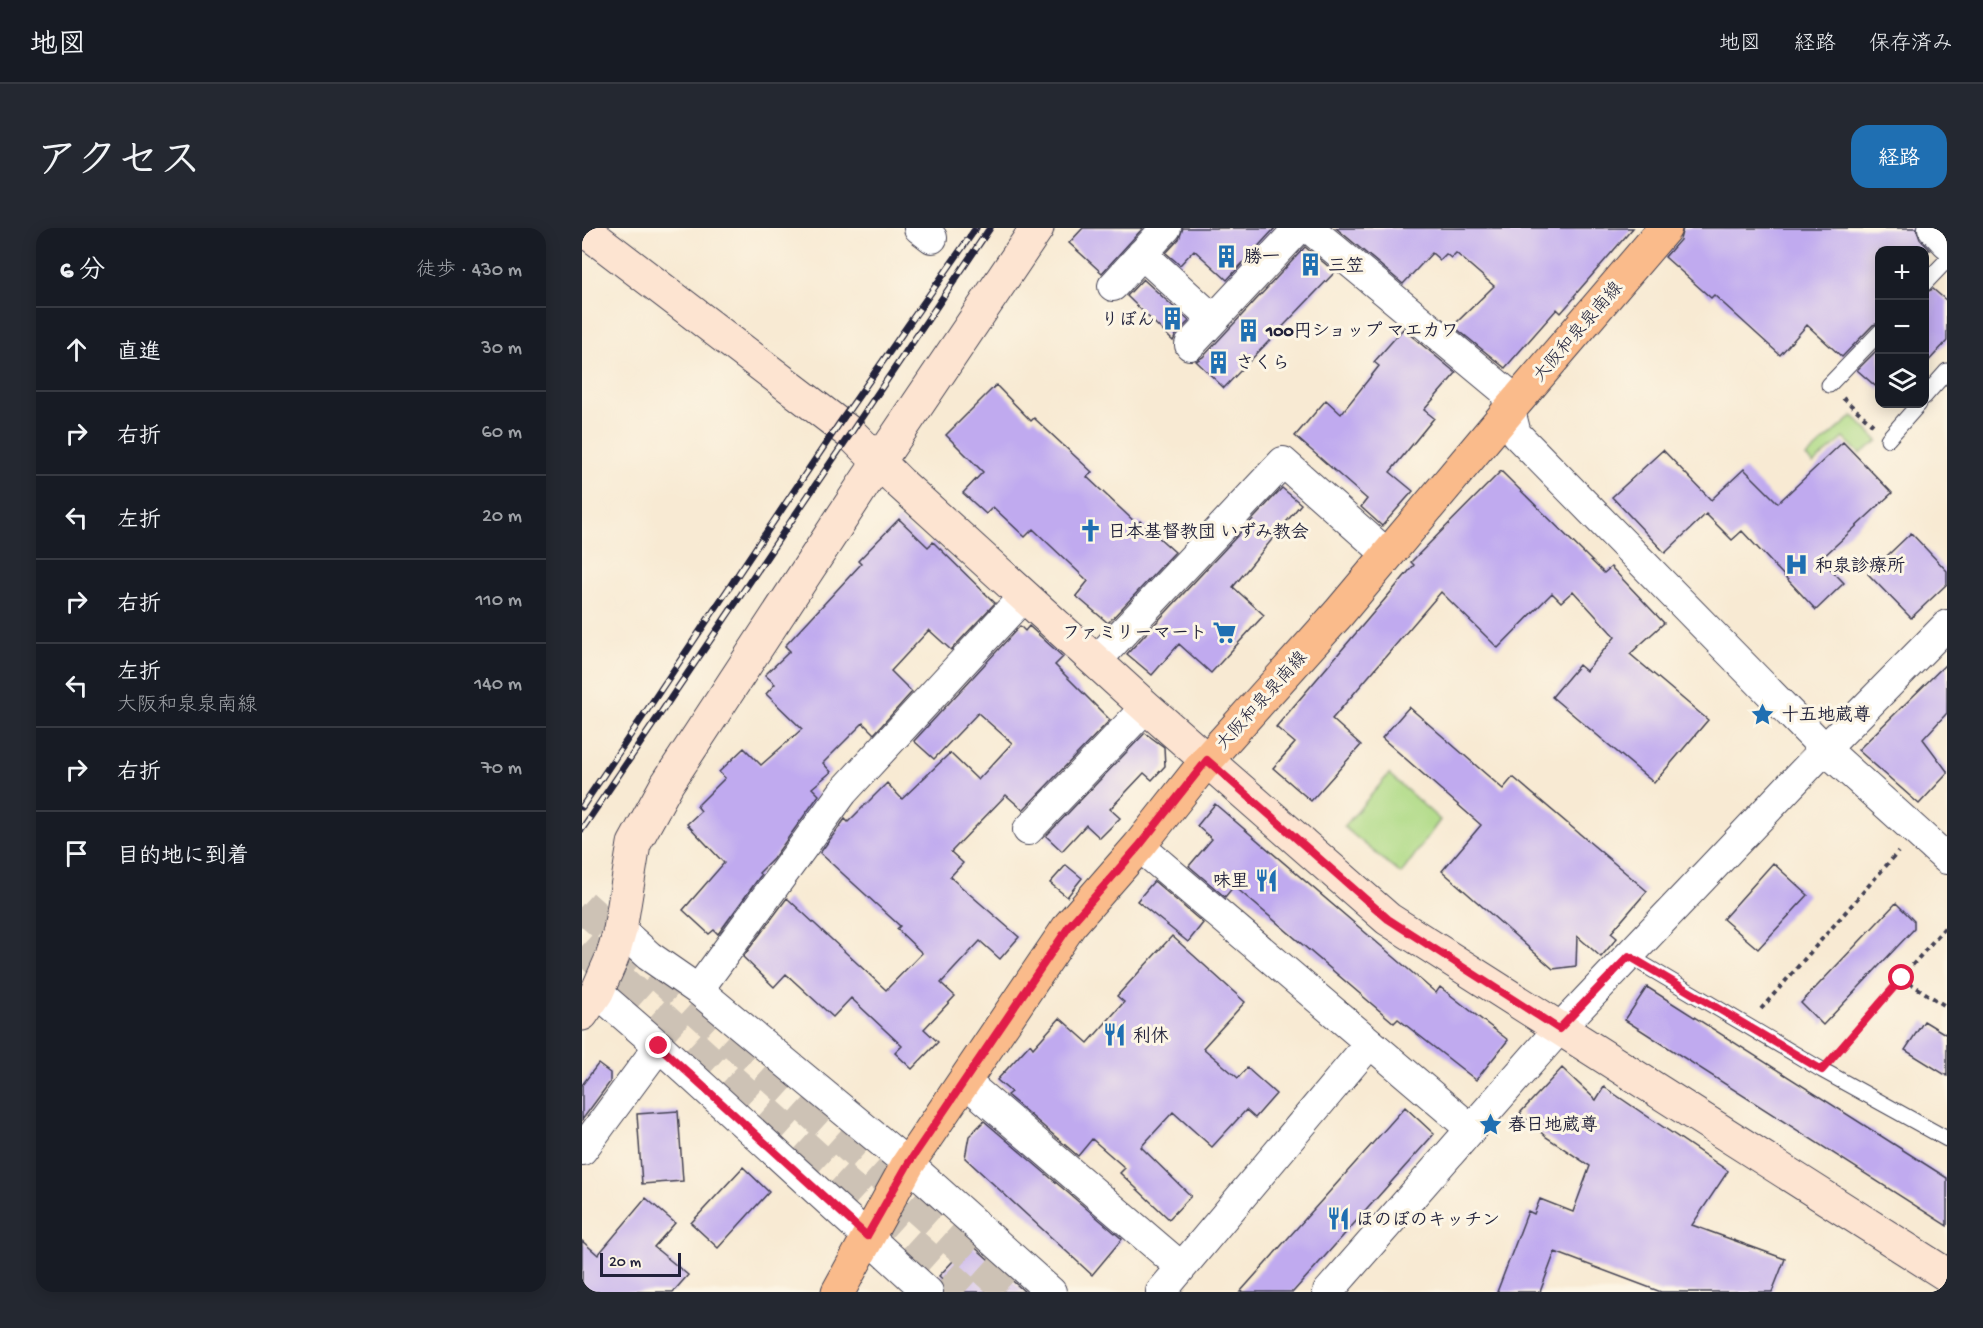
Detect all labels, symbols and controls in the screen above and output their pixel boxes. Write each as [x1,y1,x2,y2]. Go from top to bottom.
text: 地図 [30,30,86,63]
text: 地図 [1719,33,1761,58]
text: 経路 [1794,33,1836,58]
text: 保存済み [1869,33,1953,58]
button: 経路 [1851,125,1947,188]
text: アクセス [36,140,201,189]
building icon: 勝一 [1213,243,1239,269]
map controls [1875,246,1929,408]
button: + [1875,246,1929,300]
place label: 勝一 [1244,247,1280,269]
building icon: 三笠 [1297,252,1323,278]
place label: 三笠 [1328,256,1364,278]
text: 6 分 [60,257,105,288]
text: 徒歩 · 430 m [416,260,522,283]
street label: 大阪和泉泉南線 [1529,278,1628,387]
button: − [1875,300,1929,354]
building icon: りぼん [1160,306,1186,332]
place label: りぼん [1101,310,1155,332]
building icon: 100円ショップ マエカワ [1235,317,1261,343]
place label: 100円ショップ マエカワ [1265,321,1459,343]
icon: ahead [60,333,93,366]
text: 30 m [481,338,522,361]
text: 直進 [117,341,161,367]
building icon: さくら [1205,349,1231,375]
place label: さくら [1236,354,1290,375]
button: layers [1875,354,1929,408]
icon: right [60,417,93,450]
text: 60 m [482,422,522,445]
text: 右折 [117,425,161,451]
icon: left [60,501,93,534]
text: 20 m [482,506,522,529]
text: 左折 [117,509,161,535]
church icon: 日本基督教団 いずみ教会 [1077,518,1103,544]
place label: 日本基督教団 いずみ教会 [1108,522,1309,544]
hospital icon: 和泉診療所 [1784,552,1810,578]
place label: 和泉診療所 [1815,555,1905,578]
icon: right [60,585,93,618]
text: 110 m [476,590,522,613]
text: 右折 [117,593,161,619]
supermarket icon: ファミリーマート [1212,619,1238,645]
place label: ファミリーマート [1062,624,1207,645]
street label: 大阪和泉泉南線 [1212,647,1313,756]
text: 左折 [117,661,161,687]
icon: left [60,669,93,702]
text: 140 m [474,674,522,697]
text: 大阪和泉泉南線 [117,695,257,718]
place icon: 十五地蔵尊 [1750,701,1776,727]
place label: 十五地蔵尊 [1781,705,1871,727]
icon: right [60,753,93,786]
text: 70 m [481,758,522,781]
text: 右折 [117,761,161,787]
icon: arrive [60,837,93,870]
text: 目的地に到着 [117,845,249,871]
restaurant icon: 味里 [1254,867,1280,893]
place label: 味里 [1213,871,1249,893]
route start [1888,964,1914,990]
restaurant icon: 利休 [1102,1022,1128,1048]
place label: 利休 [1133,1026,1169,1048]
route end [645,1032,671,1058]
place icon: 春日地蔵尊 [1477,1111,1503,1137]
place label: 春日地蔵尊 [1508,1115,1598,1137]
restaurant icon: ほのぼのキッチン [1325,1206,1351,1232]
place label: ほのぼのキッチン [1356,1210,1500,1232]
scale bar [600,1250,681,1278]
text: 20 m [609,1254,641,1273]

